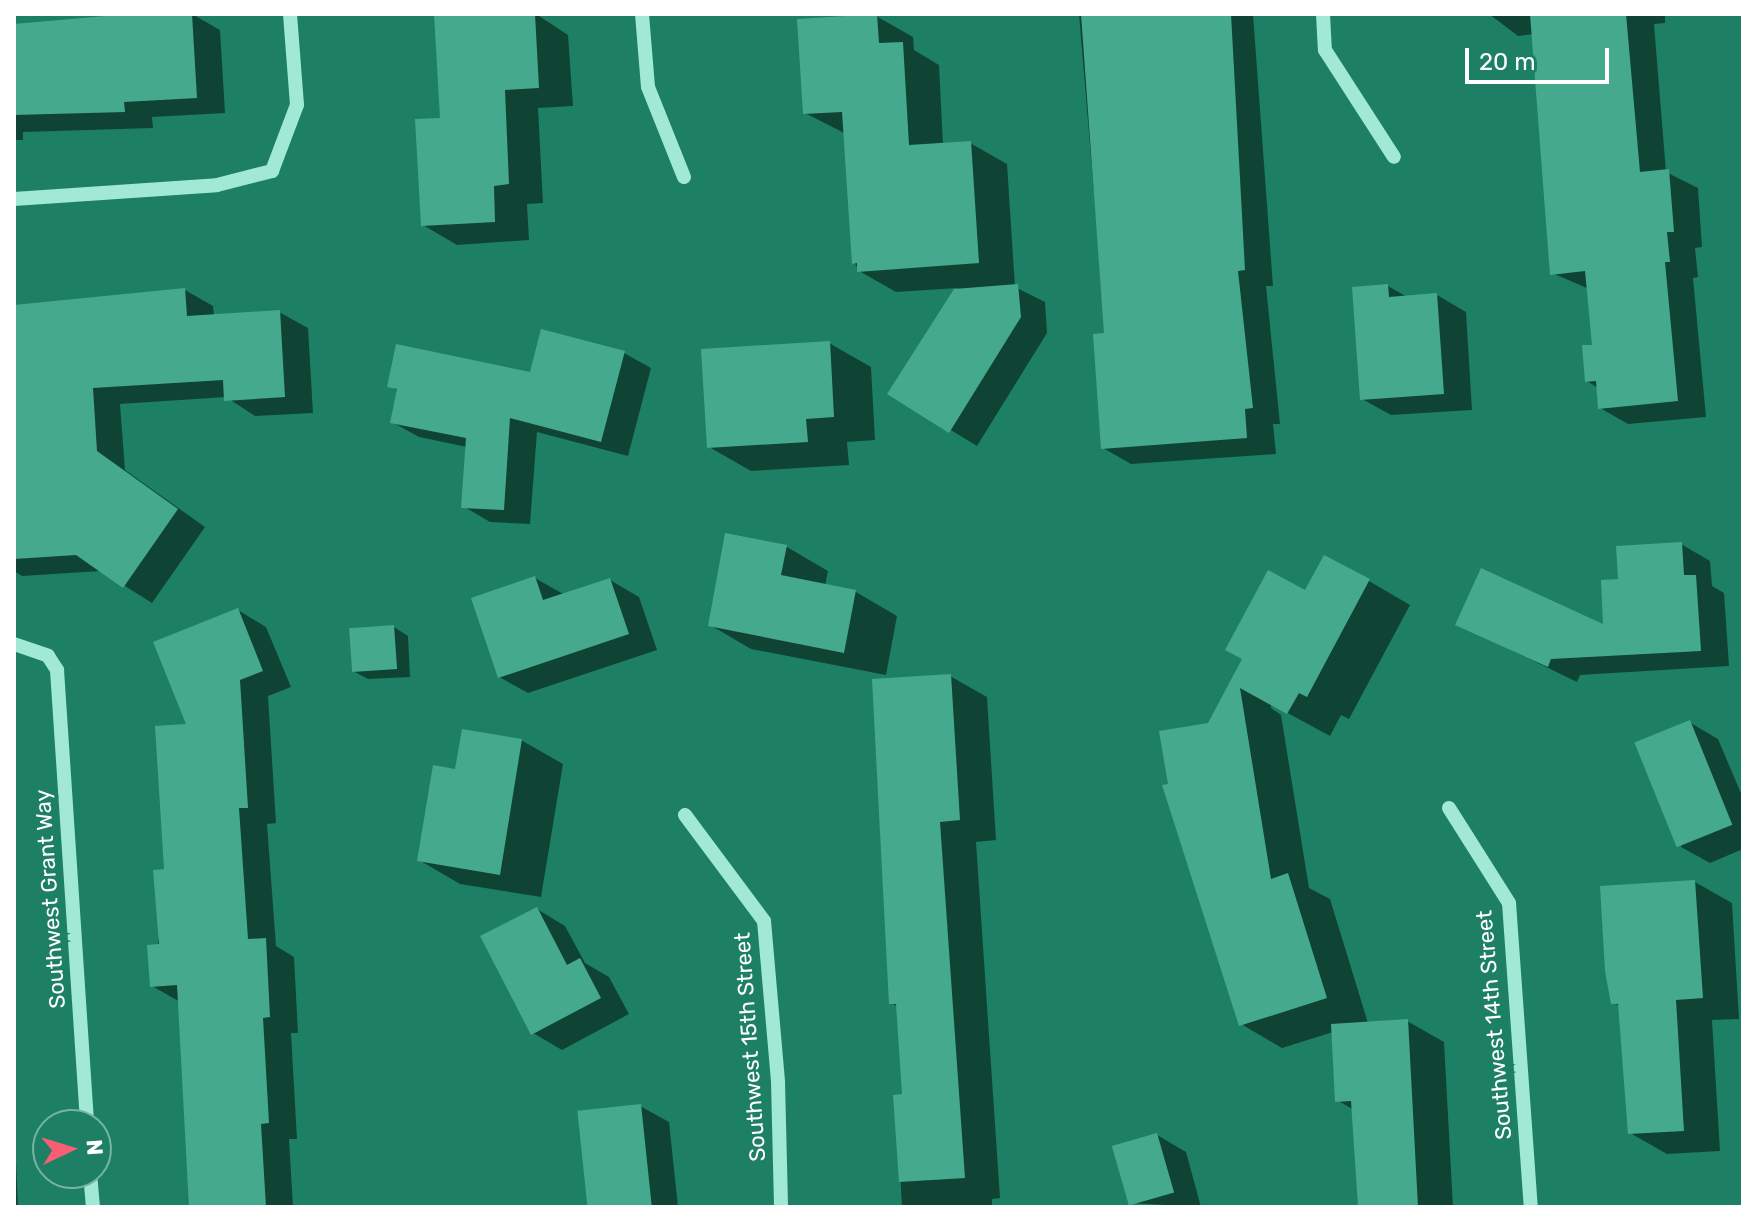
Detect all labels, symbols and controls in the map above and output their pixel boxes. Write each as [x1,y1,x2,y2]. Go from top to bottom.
scale bar [1469,32,1613,82]
text: 20 m [1479,48,1536,76]
street label: Southwest Grant Way [29,788,71,1010]
street label: Southwest 14th Street [1471,909,1517,1141]
street label: Southwest 15th Street [729,931,771,1163]
north arrow [32,1109,112,1189]
text: N [80,1139,108,1156]

